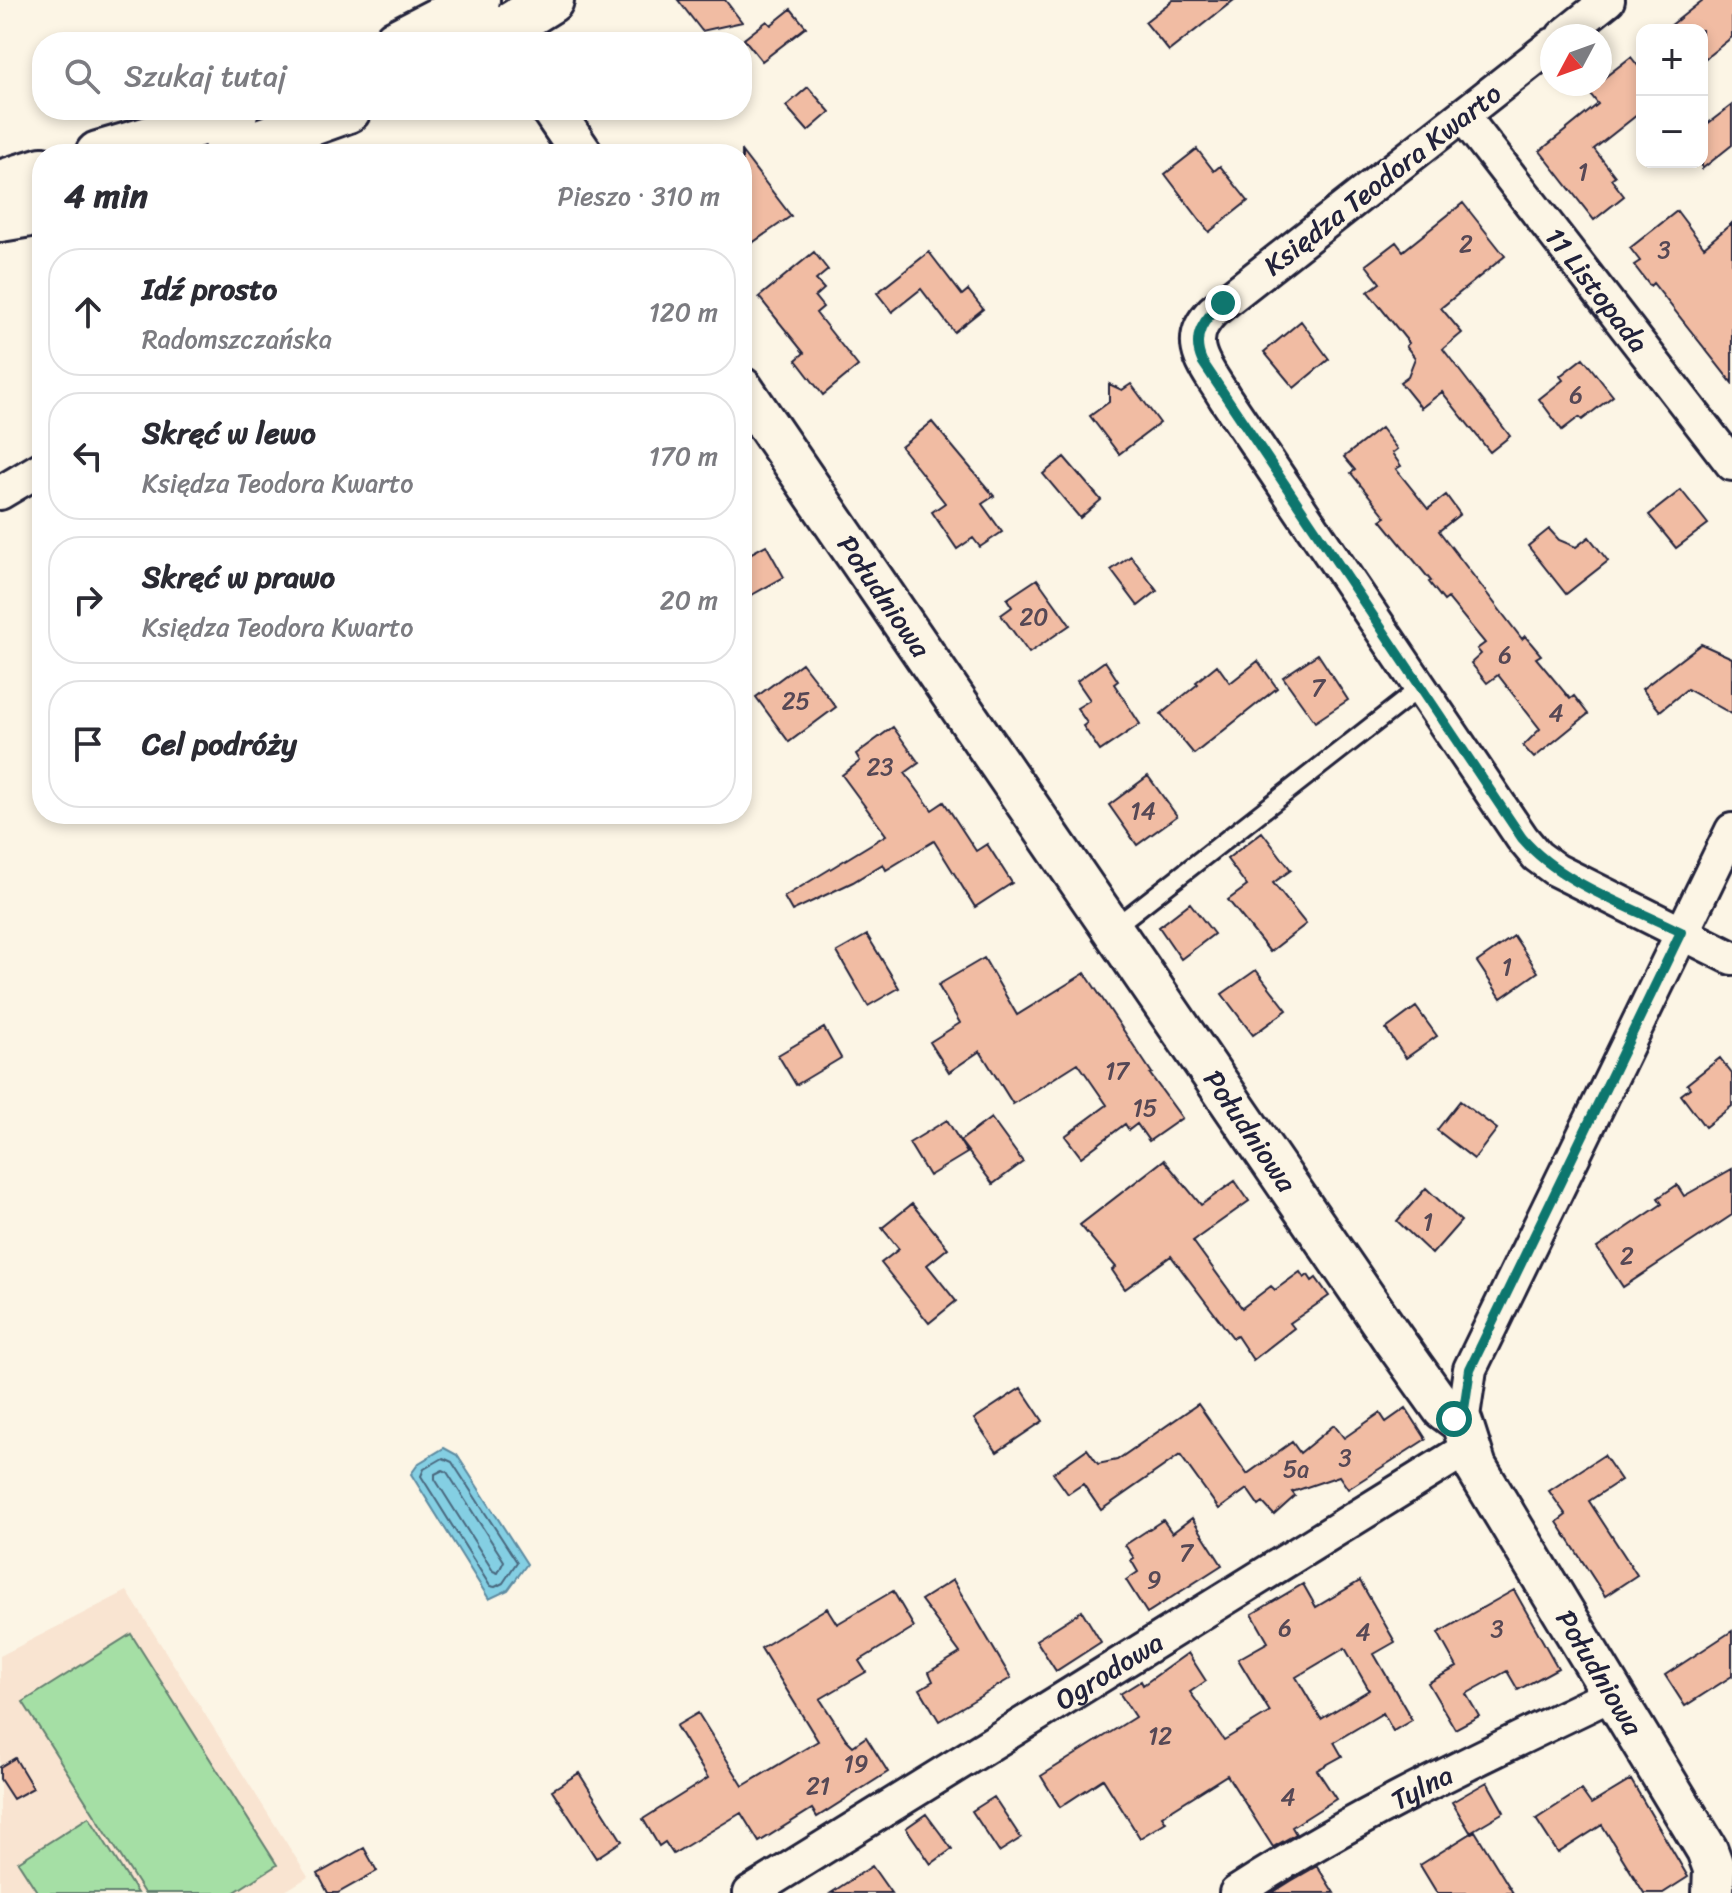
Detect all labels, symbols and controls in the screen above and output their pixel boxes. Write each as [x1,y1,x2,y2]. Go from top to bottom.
north arrow [1540,24,1612,96]
map controls [1636,24,1708,168]
button: + [1636,24,1708,96]
search box [32,32,752,120]
text: Szukaj tutaj [124,49,287,103]
icon: search [60,54,104,98]
street label: Księdza Teodora Kwarto [1252,70,1513,289]
button: − [1636,96,1708,168]
house number: 1 [1578,151,1588,193]
text: 4 min [64,166,148,226]
text: Pieszo · 310 m [557,173,720,219]
street label: 11 Listopada [1532,216,1662,364]
house number: 2 [1459,223,1473,265]
house number: 3 [1657,229,1671,271]
text: Idź prosto [142,262,277,316]
route end [1205,285,1241,321]
text: 120 m [649,289,718,335]
icon: ahead [66,290,110,334]
text: Radomszczańska [142,316,332,362]
house number: 6 [1569,374,1583,416]
text: Skręć w lewo [142,406,316,460]
text: 170 m [649,433,718,479]
icon: left [66,434,110,478]
text: Księdza Teodora Kwarto [142,460,413,506]
street label: Południowa [824,524,944,669]
text: Skręć w prawo [142,550,335,604]
text: 20 m [660,577,718,623]
icon: right [66,578,110,622]
house number: 20 [1019,596,1049,638]
text: Księdza Teodora Kwarto [142,604,413,650]
house number: 6 [1498,634,1512,676]
house number: 7 [1311,667,1326,709]
house number: 25 [782,680,810,722]
house number: 4 [1549,692,1564,734]
text: Cel podróży [142,717,297,771]
icon: arrive [66,722,110,766]
house number: 23 [866,746,894,788]
house number: 14 [1130,790,1156,832]
house number: 1 [1502,946,1512,988]
house number: 17 [1105,1050,1130,1092]
street label: Południowa [1190,1059,1310,1204]
house number: 15 [1133,1087,1157,1129]
house number: 1 [1423,1201,1433,1243]
house number: 2 [1620,1235,1634,1277]
route start [1436,1401,1472,1437]
house number: 3 [1338,1437,1352,1479]
house number: 5a [1283,1448,1309,1490]
house number: 7 [1179,1532,1194,1574]
house number: 9 [1147,1559,1161,1601]
street label: Południowa [1542,1600,1657,1746]
house number: 6 [1278,1607,1292,1649]
house number: 3 [1490,1608,1504,1650]
house number: 4 [1356,1611,1371,1653]
street label: Ogrodowa [1045,1619,1173,1724]
house number: 12 [1148,1715,1172,1757]
house number: 19 [843,1743,869,1785]
street label: Tylna [1382,1751,1462,1824]
house number: 21 [806,1765,830,1807]
house number: 4 [1281,1776,1296,1818]

